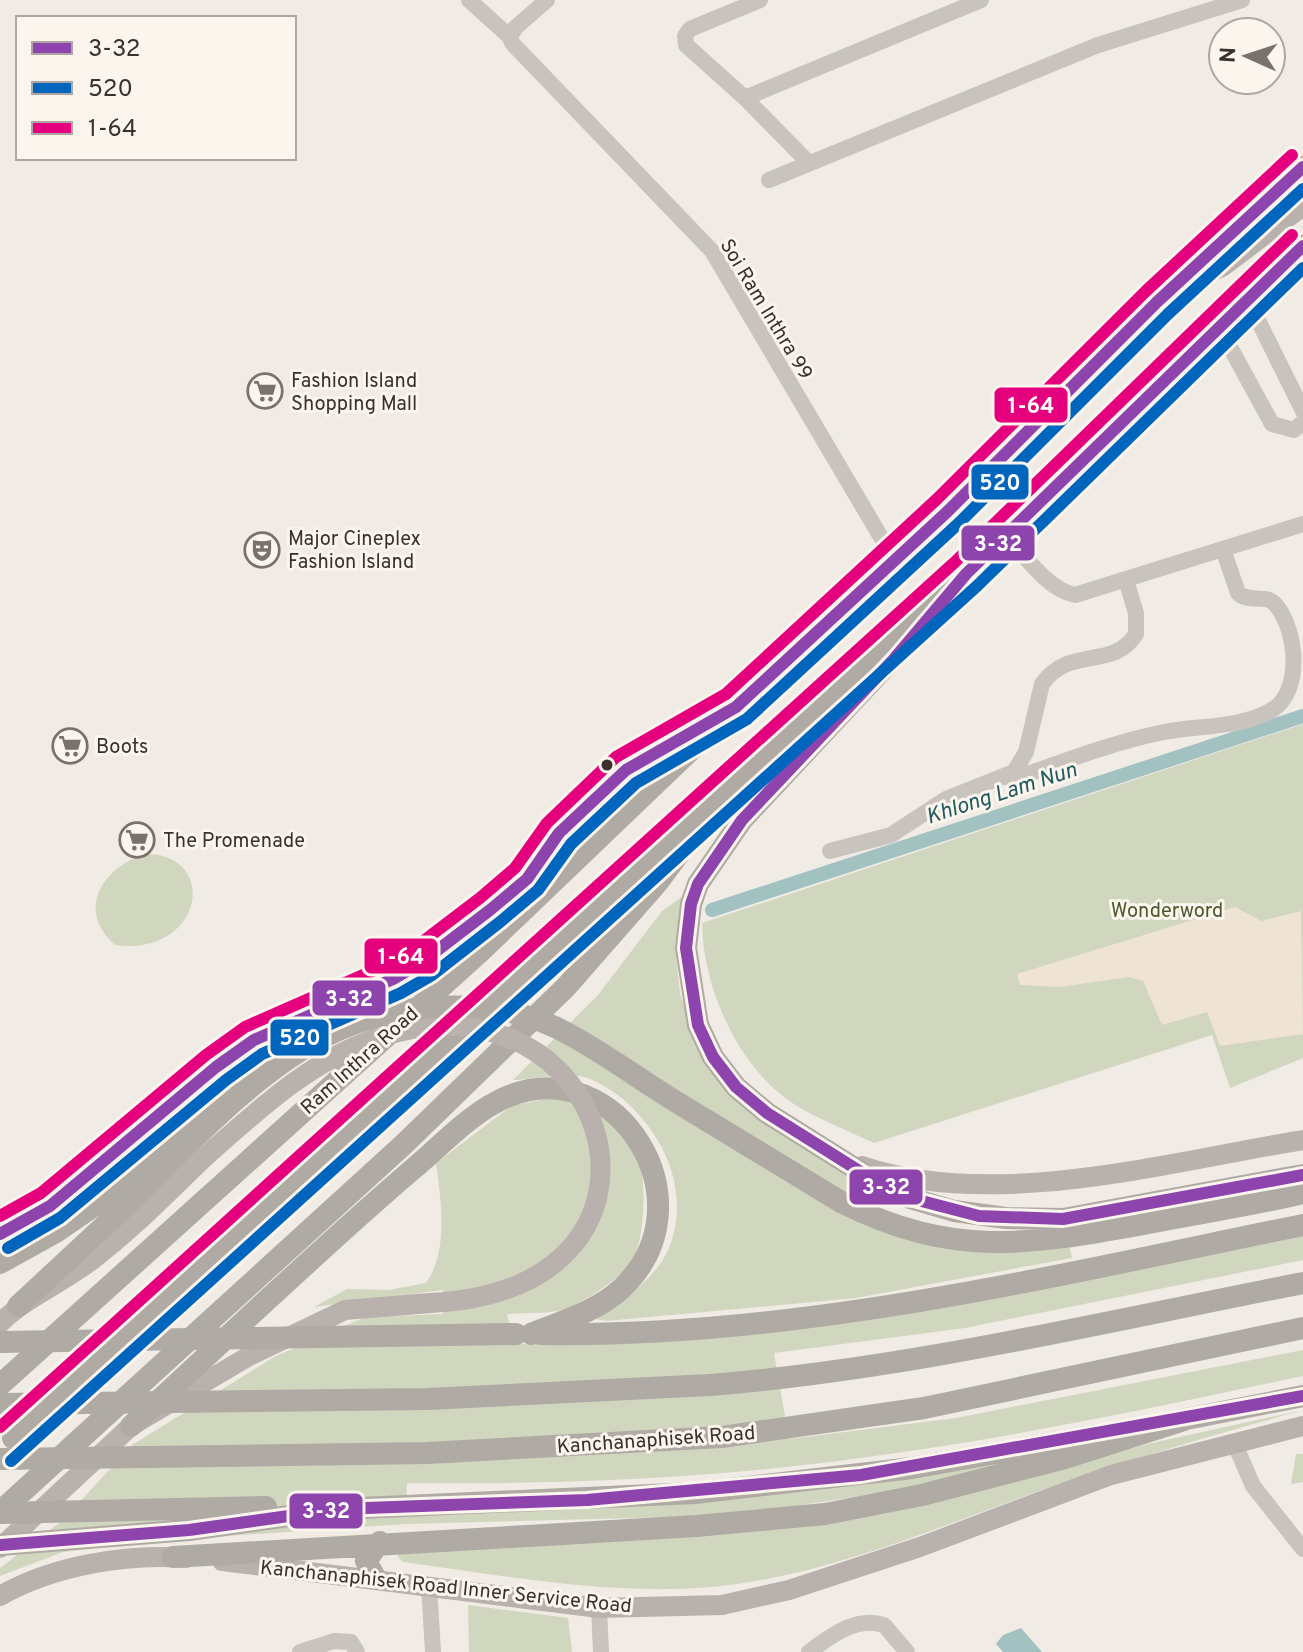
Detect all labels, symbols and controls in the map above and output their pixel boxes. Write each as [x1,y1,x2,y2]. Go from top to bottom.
legend [16,16,296,160]
north arrow [1207,16,1287,96]
text: 3-32 [88,35,141,65]
text: N [1216,46,1243,64]
text: 520 [88,75,133,105]
text: 1-64 [88,115,137,145]
street label: Soi Ram Inthra 99 [713,235,818,385]
place label: Fashion Island Shopping Mall [291,369,417,418]
supermarket icon: Fashion Island Shopping Mall [246,372,284,410]
line badge: 1-64 [993,386,1069,424]
text: 1-64 [1008,394,1054,421]
line badge: 520 [970,463,1030,501]
text: 520 [979,471,1021,498]
line badge: 3-32 [960,524,1036,562]
place label: Major Cineplex Fashion Island [288,527,421,576]
theatre icon: Major Cineplex Fashion Island [243,531,281,569]
text: 3-32 [974,532,1022,559]
supermarket icon: Boots [51,727,89,765]
place label: Boots [96,735,149,761]
unlabelled marker [599,757,615,773]
water label: Khlong Lam Nun [923,757,1081,831]
supermarket icon: The Promenade [118,821,156,859]
place label: The Promenade [163,829,305,855]
park label: Wonderword [1111,899,1223,925]
line badge: 1-64 [363,937,439,975]
text: 1-64 [378,945,424,972]
line badge: 3-32 [311,979,387,1017]
text: 3-32 [325,987,373,1014]
street label: Ram Inthra Road [296,1002,425,1121]
line badge: 520 [269,1018,330,1057]
text: 520 [279,1026,321,1053]
line badge: 3-32 [848,1168,924,1206]
text: 3-32 [862,1175,910,1202]
street label: Kanchanaphisek Road [556,1421,756,1461]
line badge: 3-32 [288,1492,364,1530]
text: 3-32 [302,1499,350,1526]
street label: Kanchanaphisek Road Inner Service Road [259,1556,633,1620]

